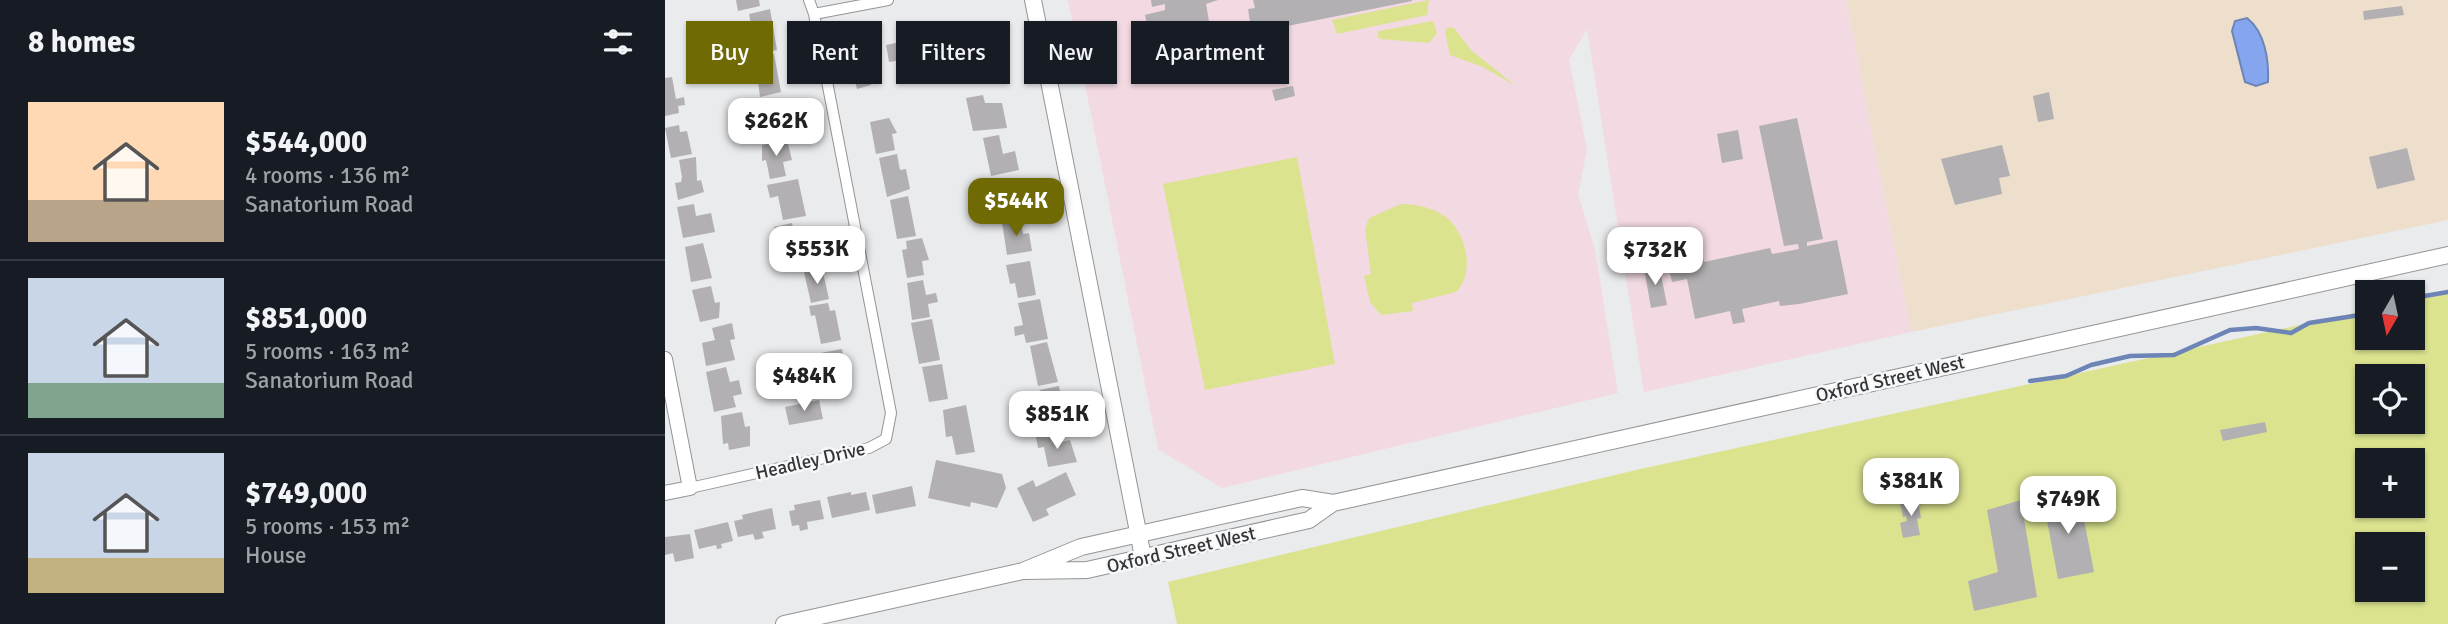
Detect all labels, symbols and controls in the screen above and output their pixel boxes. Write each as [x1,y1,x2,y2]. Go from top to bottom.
chip: Buy [686,21,773,84]
chip: Rent [787,21,882,84]
chip: Filters [896,21,1010,84]
chip: New [1024,21,1117,84]
chip: Apartment [1131,21,1289,84]
icon: filters [599,23,637,61]
text: 8 homes [28,24,135,61]
pin: $262K [727,99,825,158]
text: $262K [744,106,808,135]
text: $544,000 [245,124,367,161]
icon: home [84,130,168,214]
text: 4 rooms · 136 m² [245,161,410,190]
pin: $544K [967,178,1065,238]
text: $544K [984,186,1048,215]
text: Sanatorium Road [245,190,414,219]
pin: $553K [768,226,866,286]
pin: $732K [1606,228,1704,287]
text: $553K [785,234,849,263]
text: $732K [1623,235,1687,264]
north arrow [2355,280,2425,350]
map controls [2355,280,2425,602]
text: $851,000 [245,300,367,337]
icon: home [84,306,168,390]
text: 5 rooms · 163 m² [245,337,410,366]
street label: Oxford Street West [1814,350,1967,408]
pin: $484K [755,354,853,413]
text: $484K [772,361,836,390]
button: locate [2355,364,2425,434]
text: Sanatorium Road [245,366,414,395]
pin: $851K [1008,392,1106,451]
text: $851K [1025,399,1089,428]
street label: Headley Drive [753,437,868,485]
button: + [2355,448,2425,518]
pin: $381K [1862,458,1960,518]
text: $381K [1879,466,1943,495]
text: $749,000 [245,475,367,512]
pin: $749K [2019,476,2117,536]
icon: home [84,481,168,565]
text: $749K [2036,484,2100,513]
text: 5 rooms · 153 m² [245,512,410,541]
street label: Oxford Street West [1105,521,1258,579]
button: − [2355,532,2425,602]
text: House [245,541,307,570]

